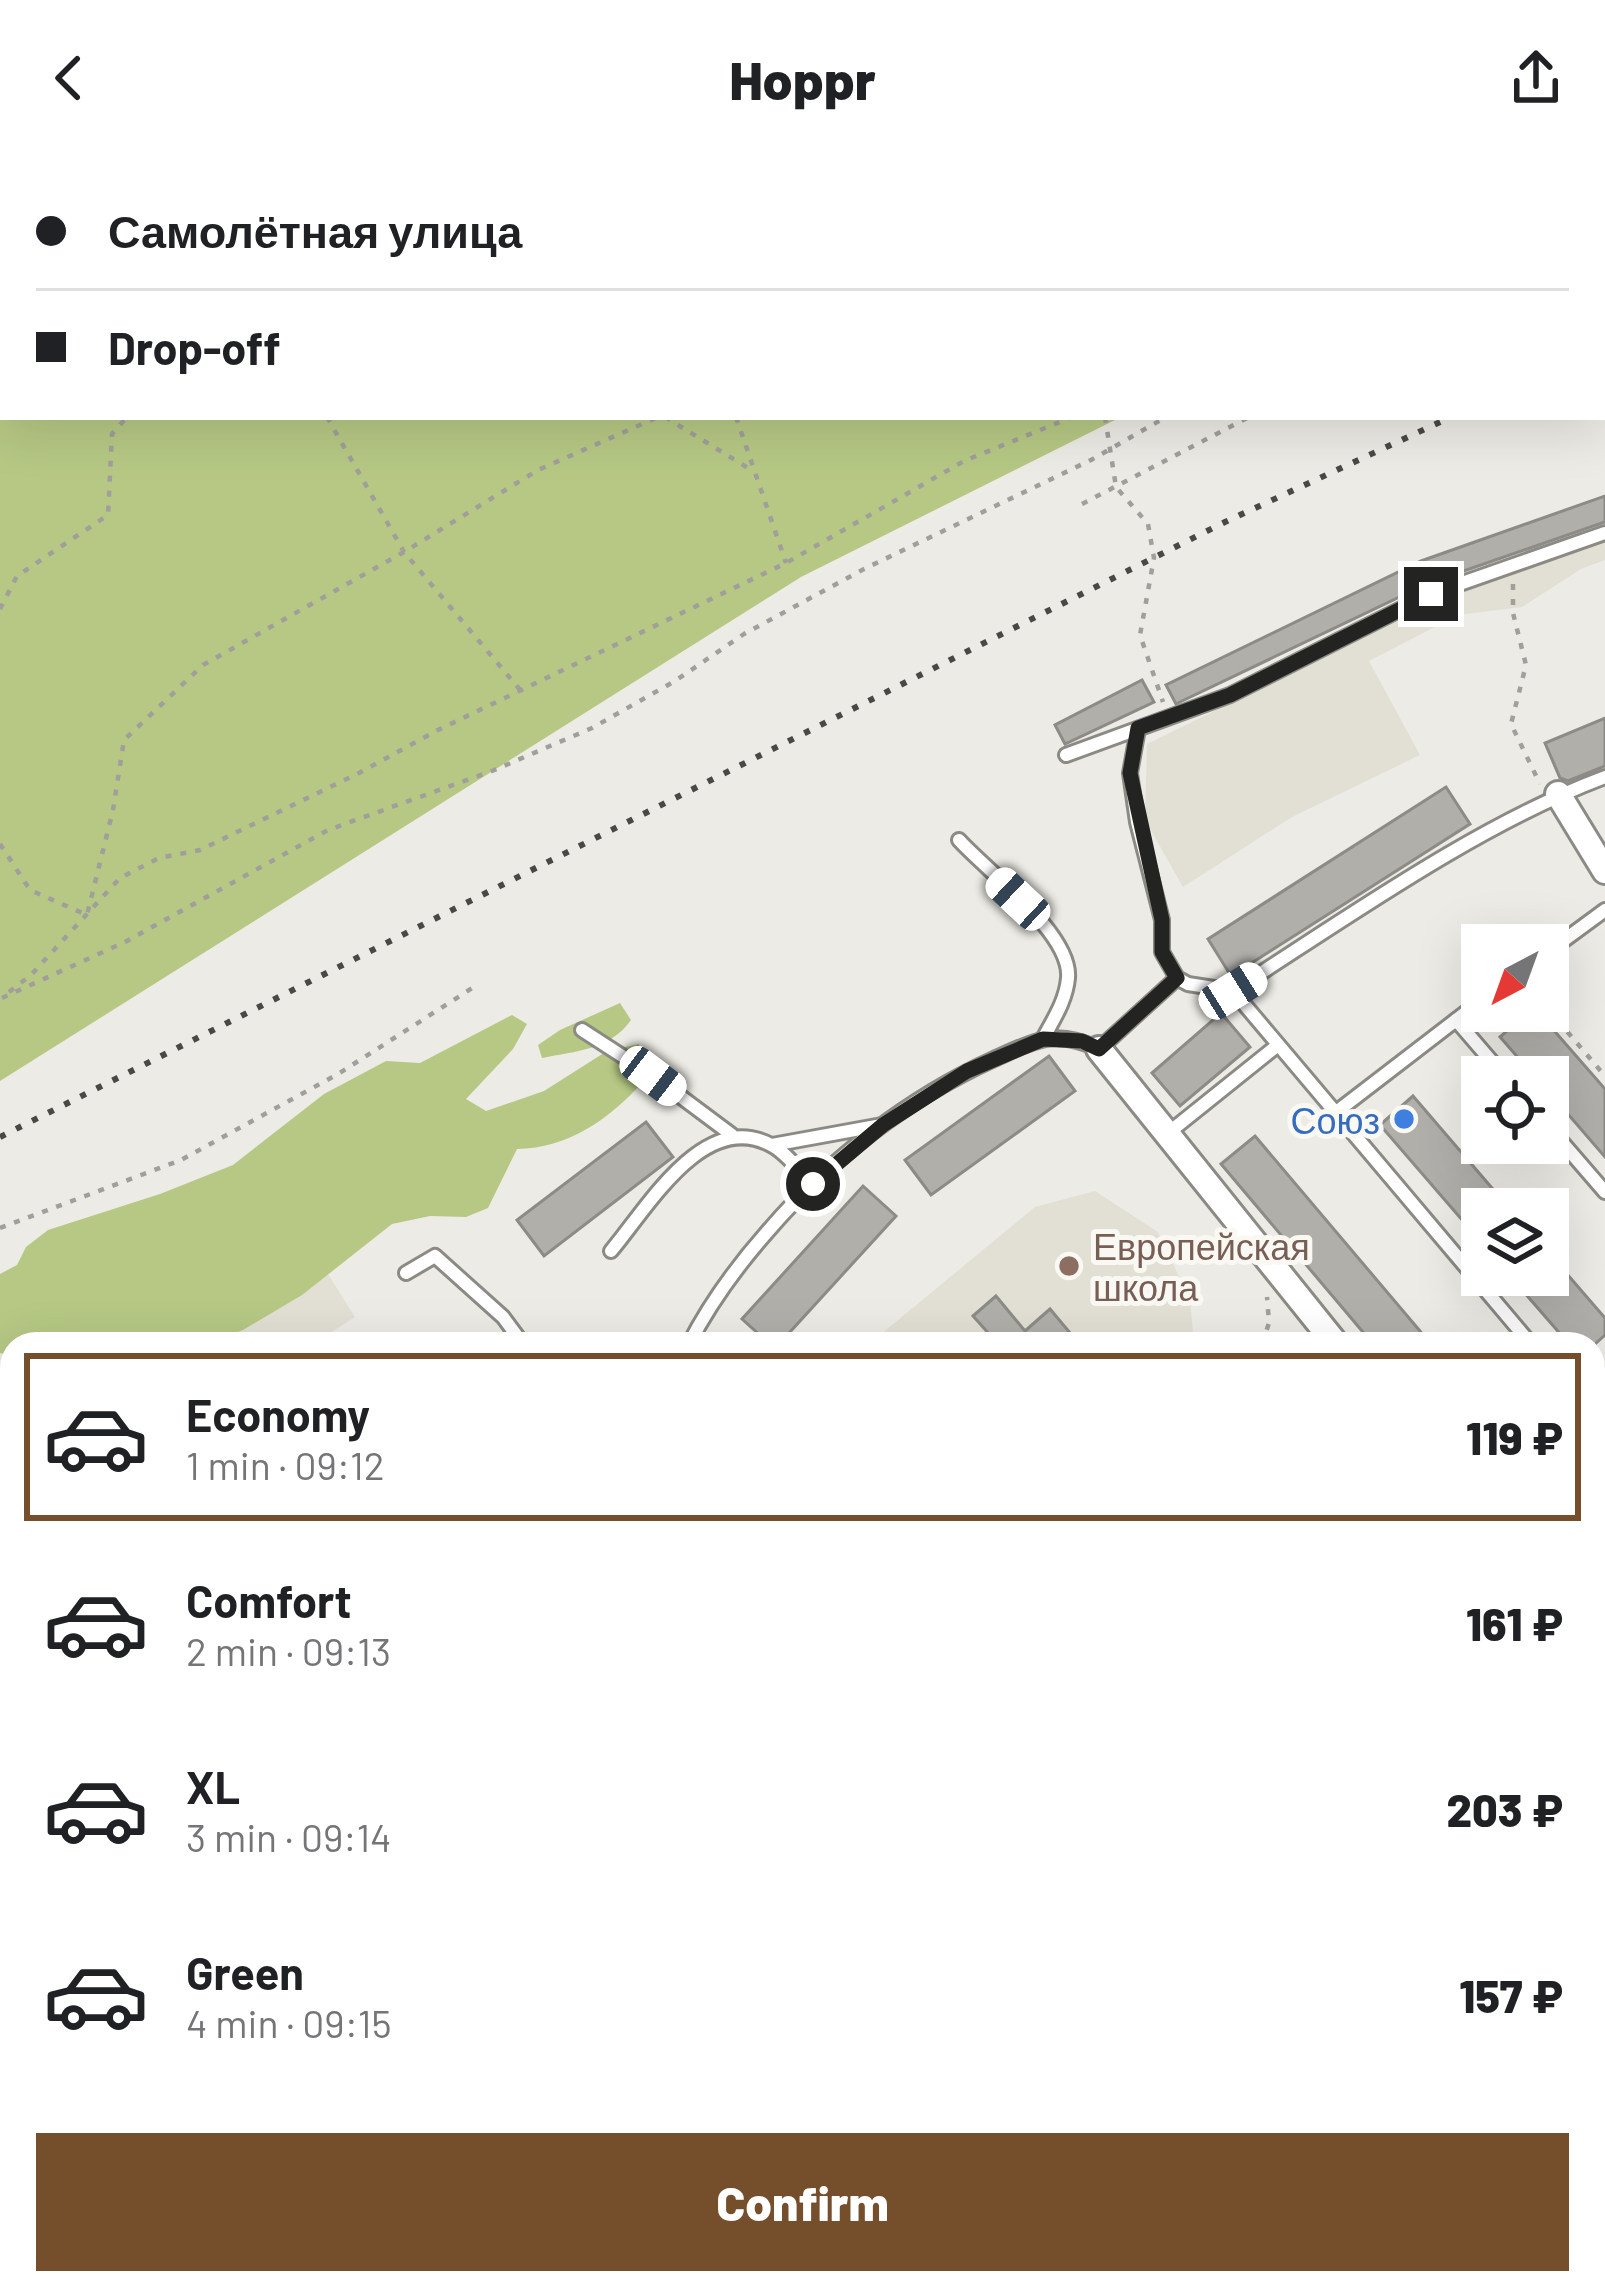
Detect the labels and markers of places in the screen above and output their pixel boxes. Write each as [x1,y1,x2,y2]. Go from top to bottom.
place label: Союз [1290,1098,1380,1141]
marker: Союз [1391,1106,1417,1132]
place label: Европейская школа [1093,1224,1310,1308]
marker: Европейская школа [1056,1253,1082,1279]

